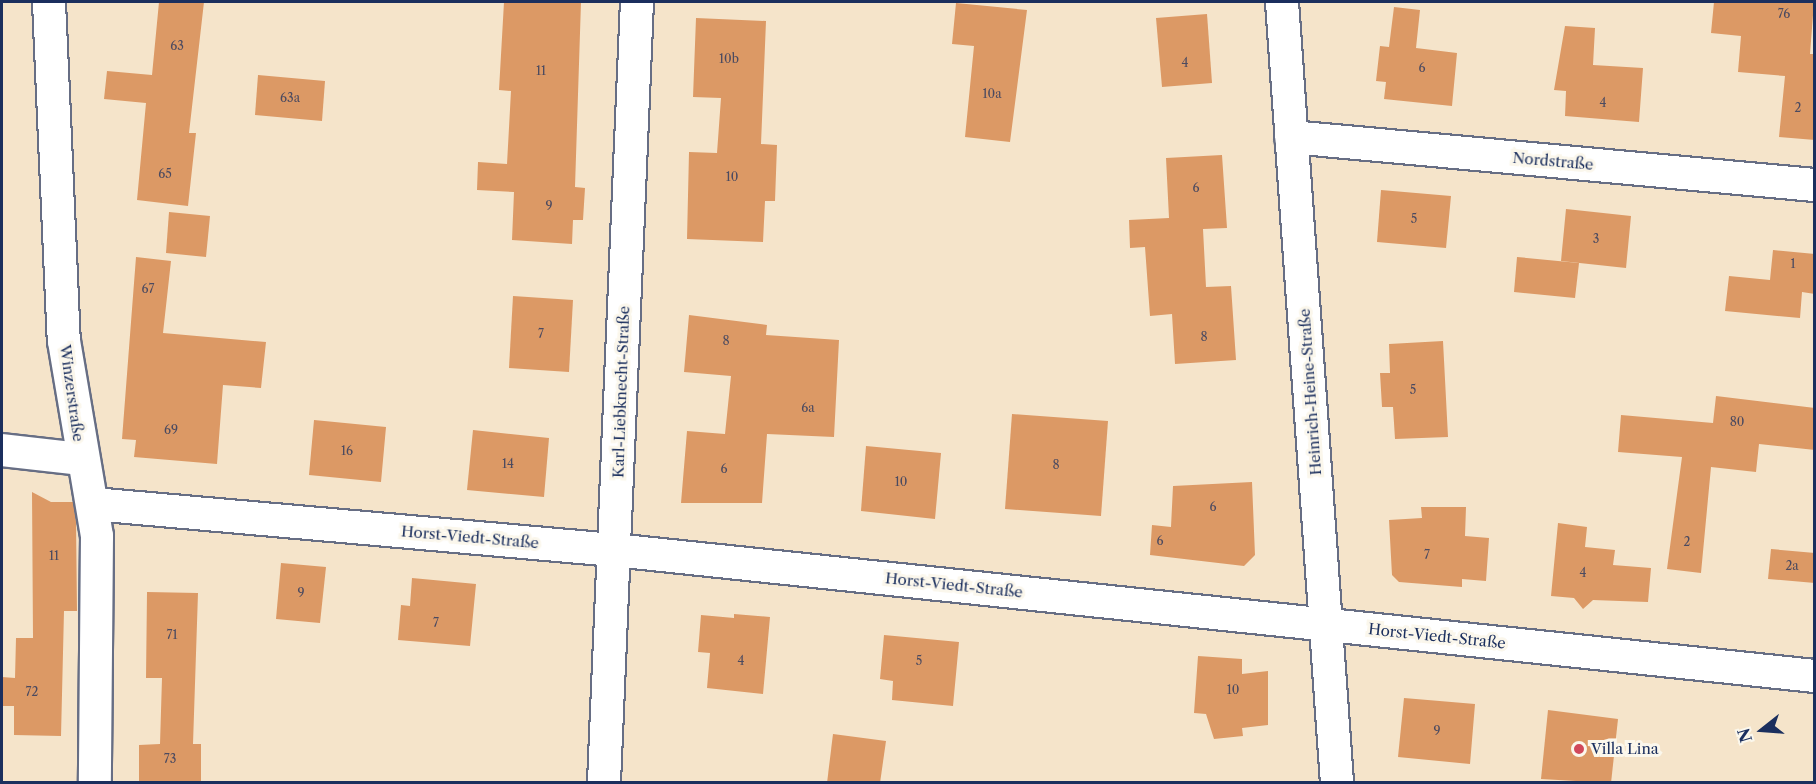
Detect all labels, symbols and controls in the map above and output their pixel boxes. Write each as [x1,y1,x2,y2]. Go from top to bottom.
house number: 76 [1778,7,1790,21]
house number: 63 [170,39,184,53]
house number: 10b [719,52,739,66]
house number: 4 [1182,56,1188,70]
house number: 6 [1418,61,1426,75]
house number: 11 [536,64,546,78]
house number: 10a [983,87,1001,101]
house number: 63a [280,91,300,105]
house number: 4 [1600,96,1606,110]
house number: 2 [1795,101,1801,115]
street label: Nordstraße [1512,148,1594,174]
house number: 65 [158,167,172,181]
house number: 10 [726,170,738,184]
house number: 6 [1192,181,1200,195]
house number: 9 [545,199,553,213]
house number: 5 [1411,212,1417,226]
house number: 3 [1593,232,1599,246]
house number: 1 [1790,257,1796,271]
house number: 67 [142,282,154,296]
street label: Karl-Liebknecht-Straße [609,306,633,478]
street label: Heinrich-Heine-Straße [1295,308,1325,476]
house number: 7 [538,327,544,341]
house number: 8 [1200,330,1208,344]
house number: 8 [722,334,730,348]
street label: Winzerstraße [56,343,88,443]
house number: 5 [1410,383,1416,397]
house number: 6a [801,401,815,415]
house number: 80 [1730,415,1744,429]
house number: 69 [164,423,178,437]
house number: 16 [341,444,353,458]
house number: 14 [502,457,514,471]
house number: 8 [1052,458,1060,472]
house number: 6 [720,462,728,476]
house number: 10 [895,475,907,489]
house number: 6 [1209,500,1217,514]
street label: Horst-Viedt-Straße [400,522,540,552]
house number: 6 [1156,534,1164,548]
house number: 2 [1684,535,1690,549]
house number: 7 [1424,548,1430,562]
house number: 11 [49,549,59,563]
house number: 2a [1785,559,1799,573]
house number: 4 [1580,566,1586,580]
street label: Horst-Viedt-Straße [884,569,1024,601]
house number: 9 [297,586,305,600]
house number: 7 [433,616,439,630]
street label: Horst-Viedt-Straße [1367,620,1507,652]
house number: 71 [167,628,177,642]
house number: 4 [738,654,744,668]
house number: 5 [916,654,922,668]
house number: 10 [1227,683,1239,697]
house number: 72 [26,685,38,699]
north arrow [1732,700,1792,760]
house number: 9 [1433,724,1441,738]
text: N [1733,726,1756,745]
place label: Villa Lina [1591,740,1659,758]
marker: Villa Lina [1572,742,1586,756]
house number: 73 [164,752,176,766]

